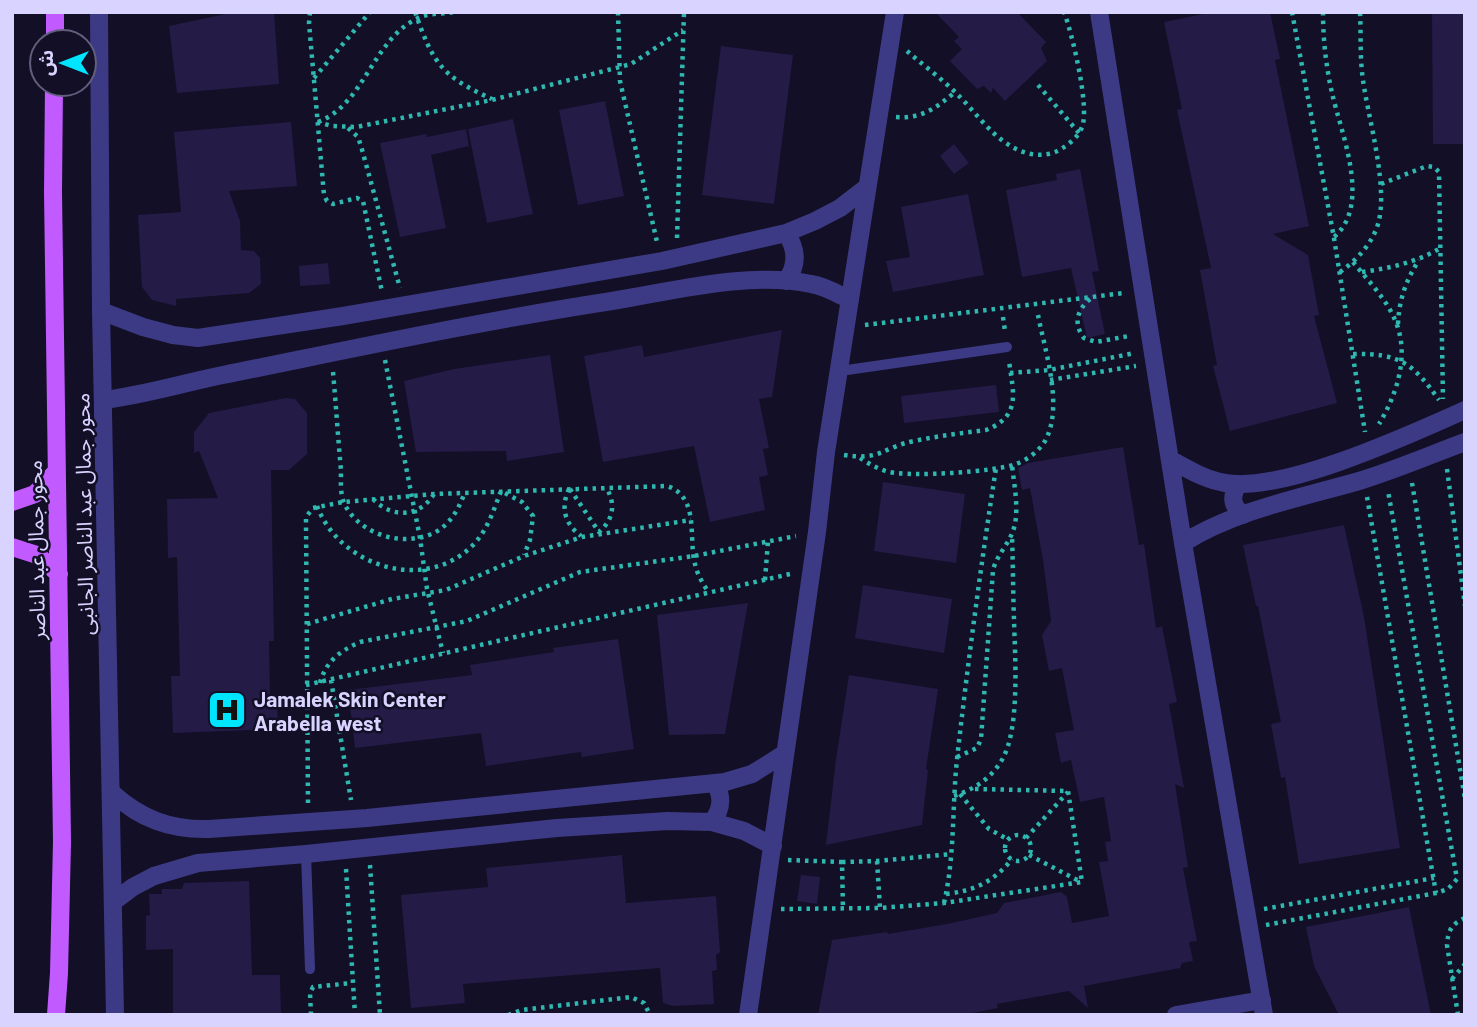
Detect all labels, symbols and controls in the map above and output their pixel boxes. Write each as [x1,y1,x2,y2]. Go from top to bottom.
north arrow [28,28,98,98]
text: ش [34,50,57,76]
street label: محور جمال عبد الناصر الجانبى [68,393,99,635]
street label: محور جمال عبد الناصر [21,460,50,641]
place label: Jamalek Skin Center Arabella west [254,686,446,735]
hospital icon: Jamalek Skin Center Arabella west [206,689,248,731]

